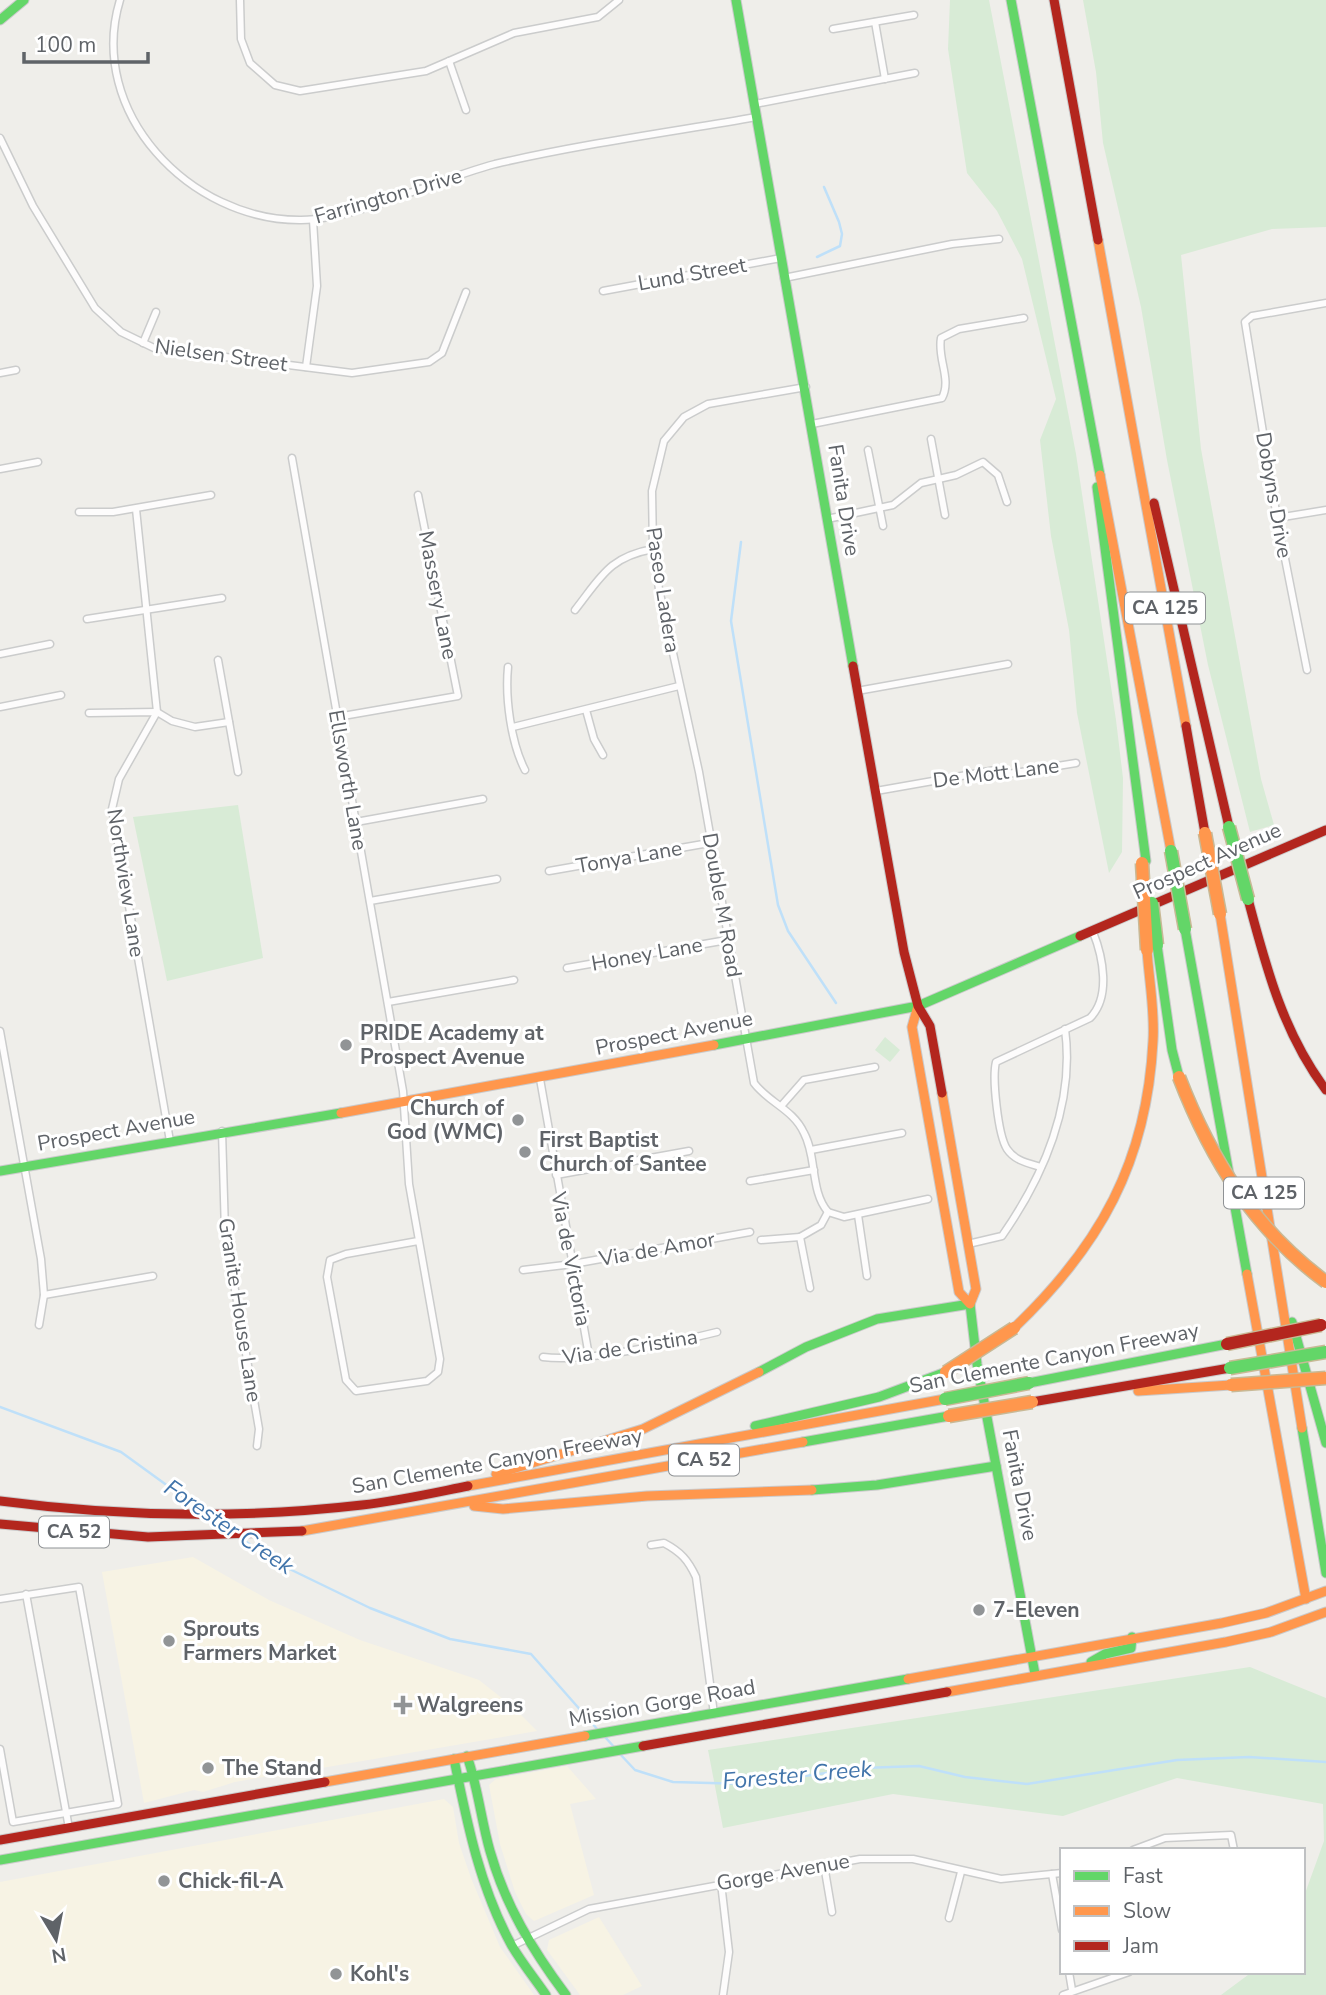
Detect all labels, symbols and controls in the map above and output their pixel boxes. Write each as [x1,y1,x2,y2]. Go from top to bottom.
scale bar [24,21,149,65]
text: 100 m [35,31,96,59]
street label: Farrington Drive [311,162,465,230]
street label: Lund Street [635,251,749,297]
street label: Nielsen Street [153,332,290,378]
street label: Dobyns Drive [1249,430,1299,560]
street label: Fanita Drive [821,442,867,558]
street label: Paseo Ladera [639,525,687,655]
street label: Massery Lane [412,528,464,662]
road number: CA 125 [1125,593,1205,624]
street label: Ellsworth Lane [322,708,374,852]
street label: De Mott Lane [931,751,1061,795]
street label: Northview Lane [100,807,152,959]
street label: Prospect Avenue [1128,816,1286,906]
street label: Double M Road [696,831,748,979]
street label: Tonya Lane [574,834,684,880]
street label: Honey Lane [589,930,705,978]
street label: Prospect Avenue [593,1004,755,1062]
place label: PRIDE Academy at Prospect Avenue [360,1019,545,1071]
marker: PRIDE Academy at Prospect Avenue [338,1037,354,1053]
place label: Church of God (WMC) [387,1094,504,1146]
street label: Prospect Avenue [35,1102,197,1158]
marker: Church of God (WMC) [510,1112,526,1128]
place label: First Baptist Church of Santee [539,1126,707,1178]
marker: First Baptist Church of Santee [517,1144,533,1160]
road number: CA 125 [1224,1177,1304,1208]
street label: Via de Victoria [544,1188,598,1329]
street label: Granite House Lane [212,1216,268,1404]
street label: Via de Amor [596,1225,718,1273]
street label: San Clemente Canyon Freeway [907,1316,1201,1400]
street label: Via de Cristina [559,1322,700,1372]
street label: San Clemente Canyon Freeway [350,1422,645,1500]
street label: Fanita Drive [996,1427,1044,1543]
road number: CA 52 [669,1444,739,1476]
water label: Forester Creek [158,1472,300,1582]
road number: CA 52 [39,1516,109,1548]
place label: 7-Eleven [993,1596,1080,1624]
marker: 7-Eleven [971,1602,987,1618]
place label: Sprouts Farmers Market [183,1615,337,1667]
marker: Sprouts Farmers Market [161,1633,177,1649]
street label: Mission Gorge Road [567,1673,757,1733]
place label: Walgreens [417,1691,523,1719]
marker: Walgreens [395,1697,411,1713]
water label: Forester Creek [721,1753,874,1797]
place label: The Stand [222,1754,322,1782]
marker: The Stand [200,1760,216,1776]
street label: Gorge Avenue [714,1847,852,1897]
legend [1060,1848,1305,1974]
text: Fast [1123,1862,1163,1890]
place label: Chick-fil-A [178,1867,284,1895]
marker: Chick-fil-A [156,1873,172,1889]
text: Slow [1123,1897,1172,1925]
north arrow [21,1904,91,1974]
text: Jam [1122,1932,1159,1960]
text: N [50,1941,68,1969]
place label: Kohl's [350,1960,409,1988]
marker: Kohl's [328,1966,344,1982]

